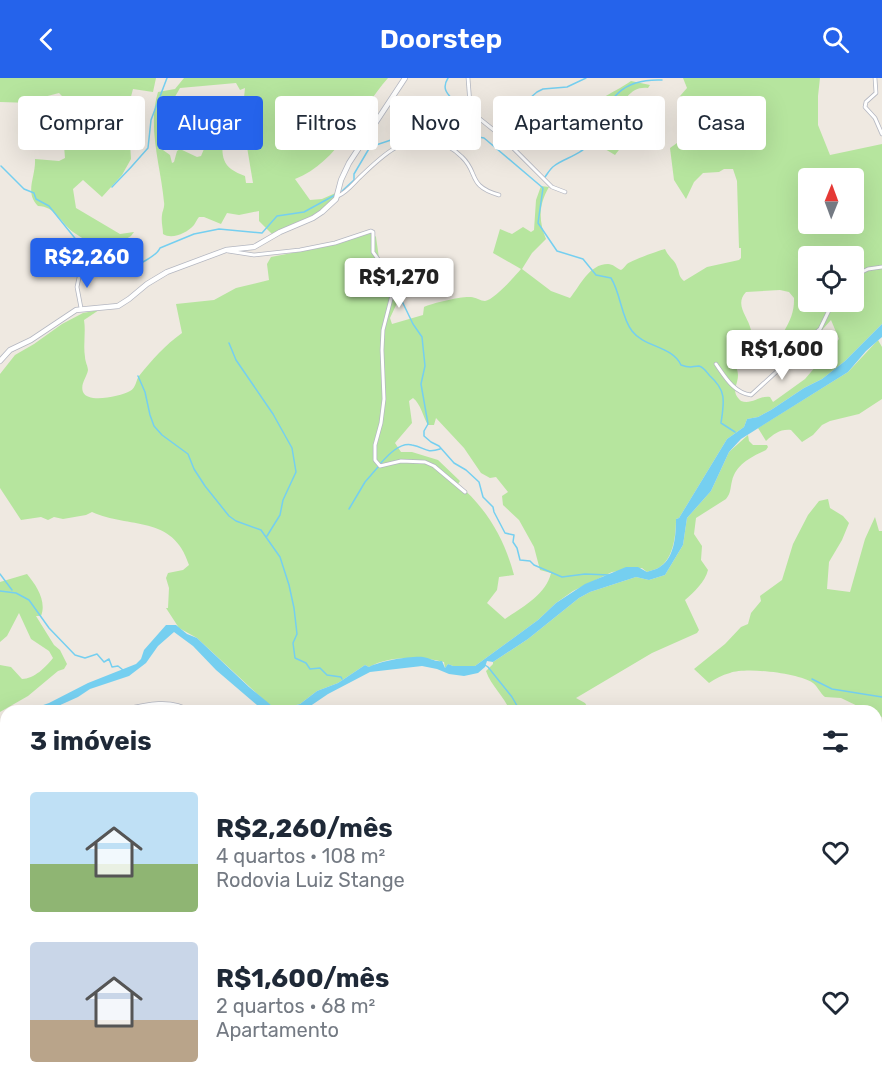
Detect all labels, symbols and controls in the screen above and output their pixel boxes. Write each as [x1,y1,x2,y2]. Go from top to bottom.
icon: back [30,23,63,56]
text: Doorstep [380,23,502,55]
icon: search [819,23,852,56]
chip: Comprar [18,96,145,150]
chip: Alugar [157,96,263,150]
chip: Filtros [275,96,378,150]
chip: Novo [390,96,481,150]
chip: Apartamento [493,96,665,150]
chip: Casa [677,96,766,150]
north arrow [798,168,864,234]
map controls [798,168,864,312]
pin: R$2,260 [32,238,142,289]
text: R$2,260 [44,245,130,269]
button: locate [798,246,864,312]
pin: R$1,270 [344,258,454,309]
text: R$1,270 [359,265,439,289]
pin: R$1,600 [727,330,837,381]
text: R$1,600 [741,337,823,361]
icon: filters [819,725,852,758]
text: 3 imóveis [30,726,152,757]
text: R$2,260/mês [216,813,393,844]
icon: home [78,816,150,888]
icon: heart [819,836,852,869]
text: 4 quartos · 108 m² [216,844,385,868]
text: Rodovia Luiz Stange [216,868,405,892]
text: R$1,600/mês [216,963,389,994]
icon: home [78,966,150,1038]
icon: heart [819,986,852,1019]
text: 2 quartos · 68 m² [216,994,375,1018]
text: Apartamento [216,1018,339,1042]

